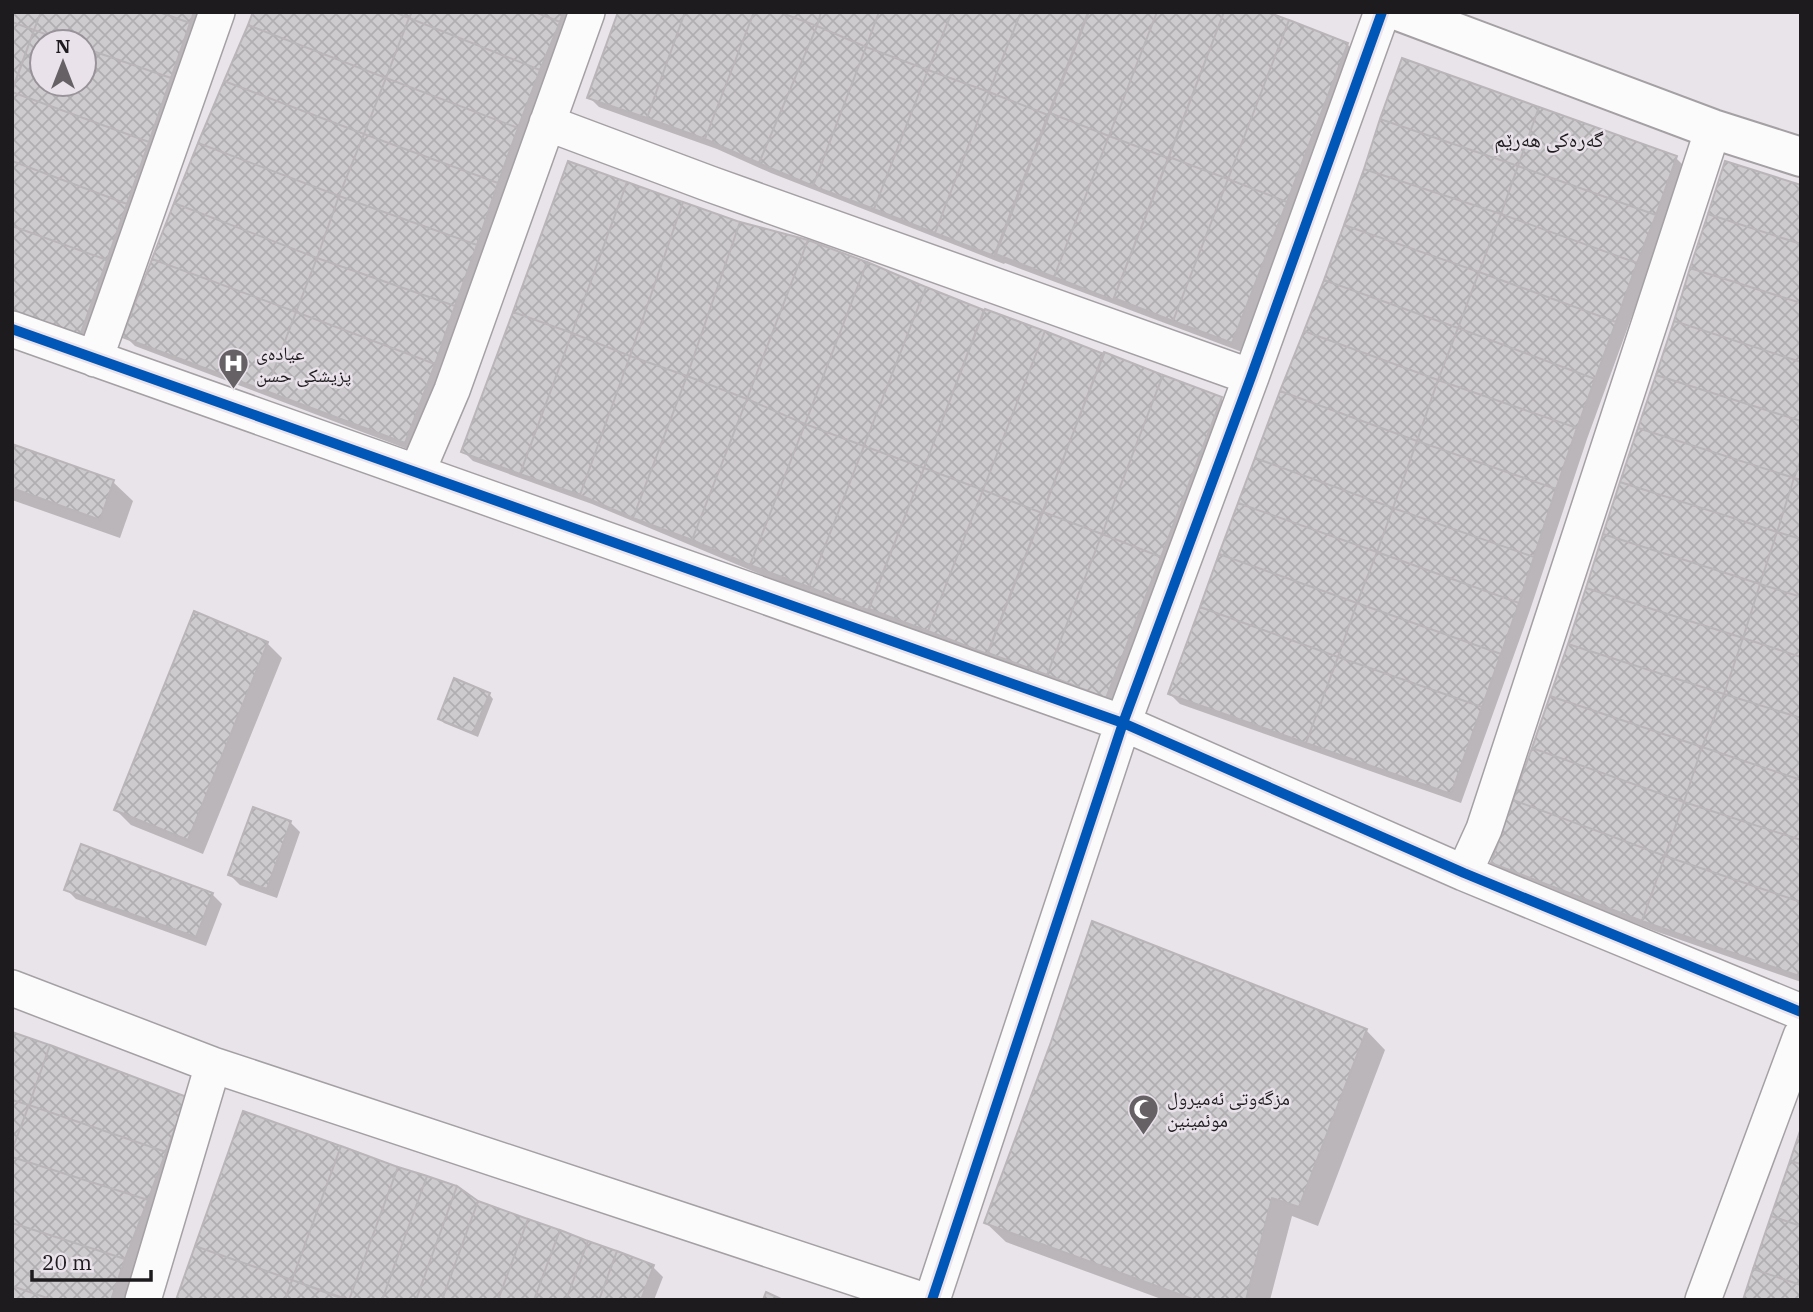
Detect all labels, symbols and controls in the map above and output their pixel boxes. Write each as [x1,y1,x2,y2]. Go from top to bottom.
north arrow [28,28,98,98]
text: N [55,34,71,58]
district label: گەرەکی هەرێم [1494,125,1604,154]
place label: عیادەی پزیشکی حسن [256,341,351,387]
hospital icon: عیادەی پزیشکی حسن [216,347,250,391]
place label: مزگەوتی ئەمیرول موئمینین [1167,1086,1290,1132]
mosque icon: مزگەوتی ئەمیرول موئمینین [1127,1092,1161,1136]
scale bar [32,1238,150,1282]
text: 20 m [42,1248,92,1276]

